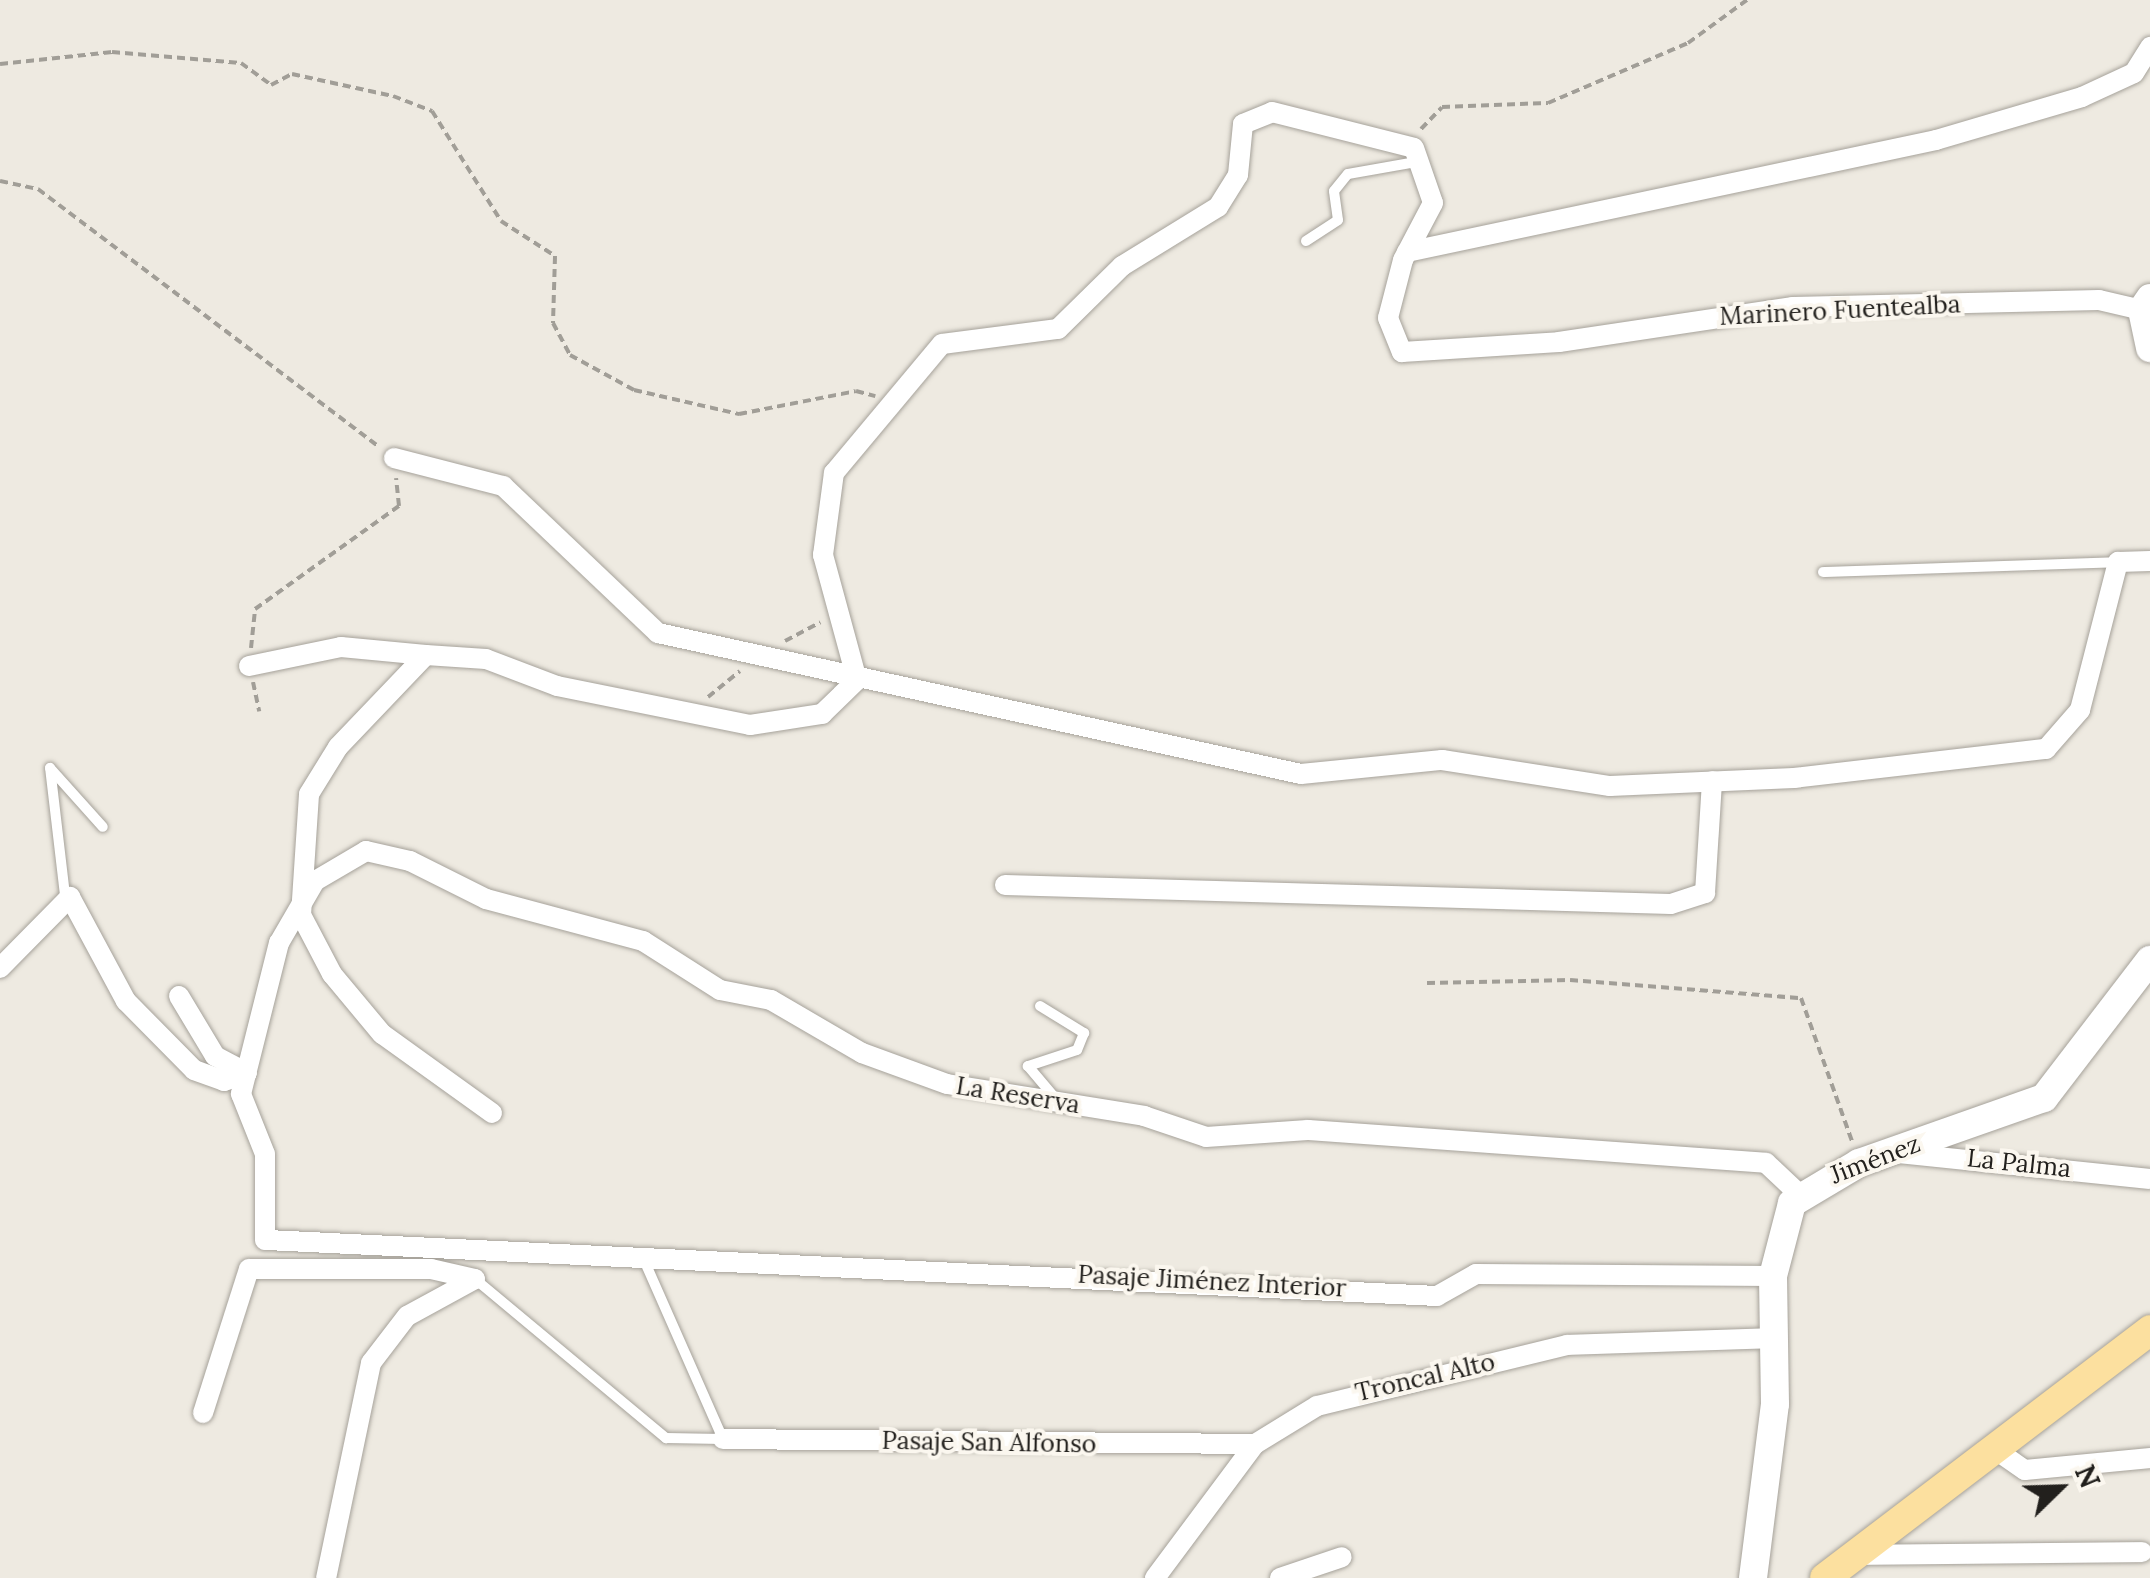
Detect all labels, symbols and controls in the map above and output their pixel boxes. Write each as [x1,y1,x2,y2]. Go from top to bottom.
street label: Marinero Fuentealba [1719,289,1961,331]
street label: La Reserva [954,1070,1082,1120]
street label: Jiménez [1826,1128,1924,1190]
street label: La Palma [1966,1143,2072,1183]
street label: Pasaje Jiménez Interior [1077,1259,1347,1303]
street label: Troncal Alto [1352,1346,1498,1408]
street label: Pasaje San Alfonso [881,1425,1097,1459]
north arrow [2010,1438,2110,1538]
text: N [2067,1459,2108,1493]

